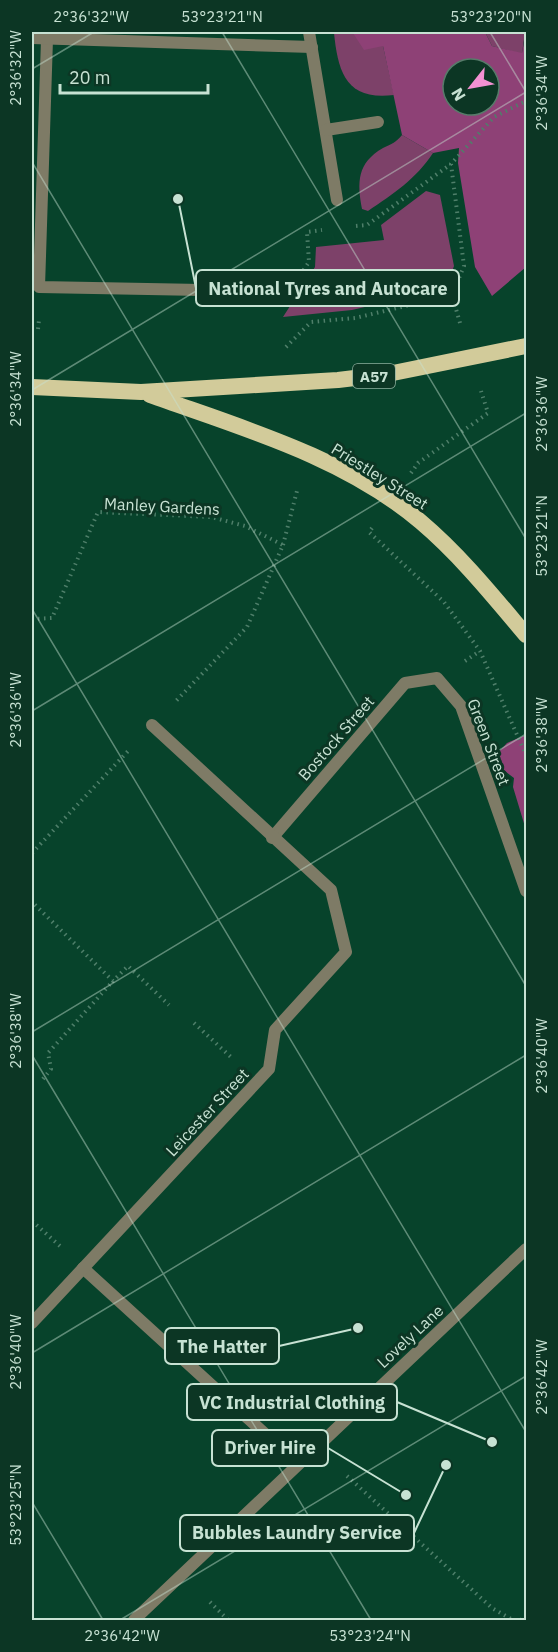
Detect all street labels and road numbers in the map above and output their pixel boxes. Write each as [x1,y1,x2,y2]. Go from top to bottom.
road number: A57 [353,364,395,388]
street label: Priestley Street [328,438,432,514]
street label: Manley Gardens [104,493,220,519]
street label: Bostock Street [294,692,378,784]
street label: Green Street [463,696,515,788]
street label: Leicester Street [161,1064,253,1160]
street label: Lovely Lane [373,1300,448,1372]

